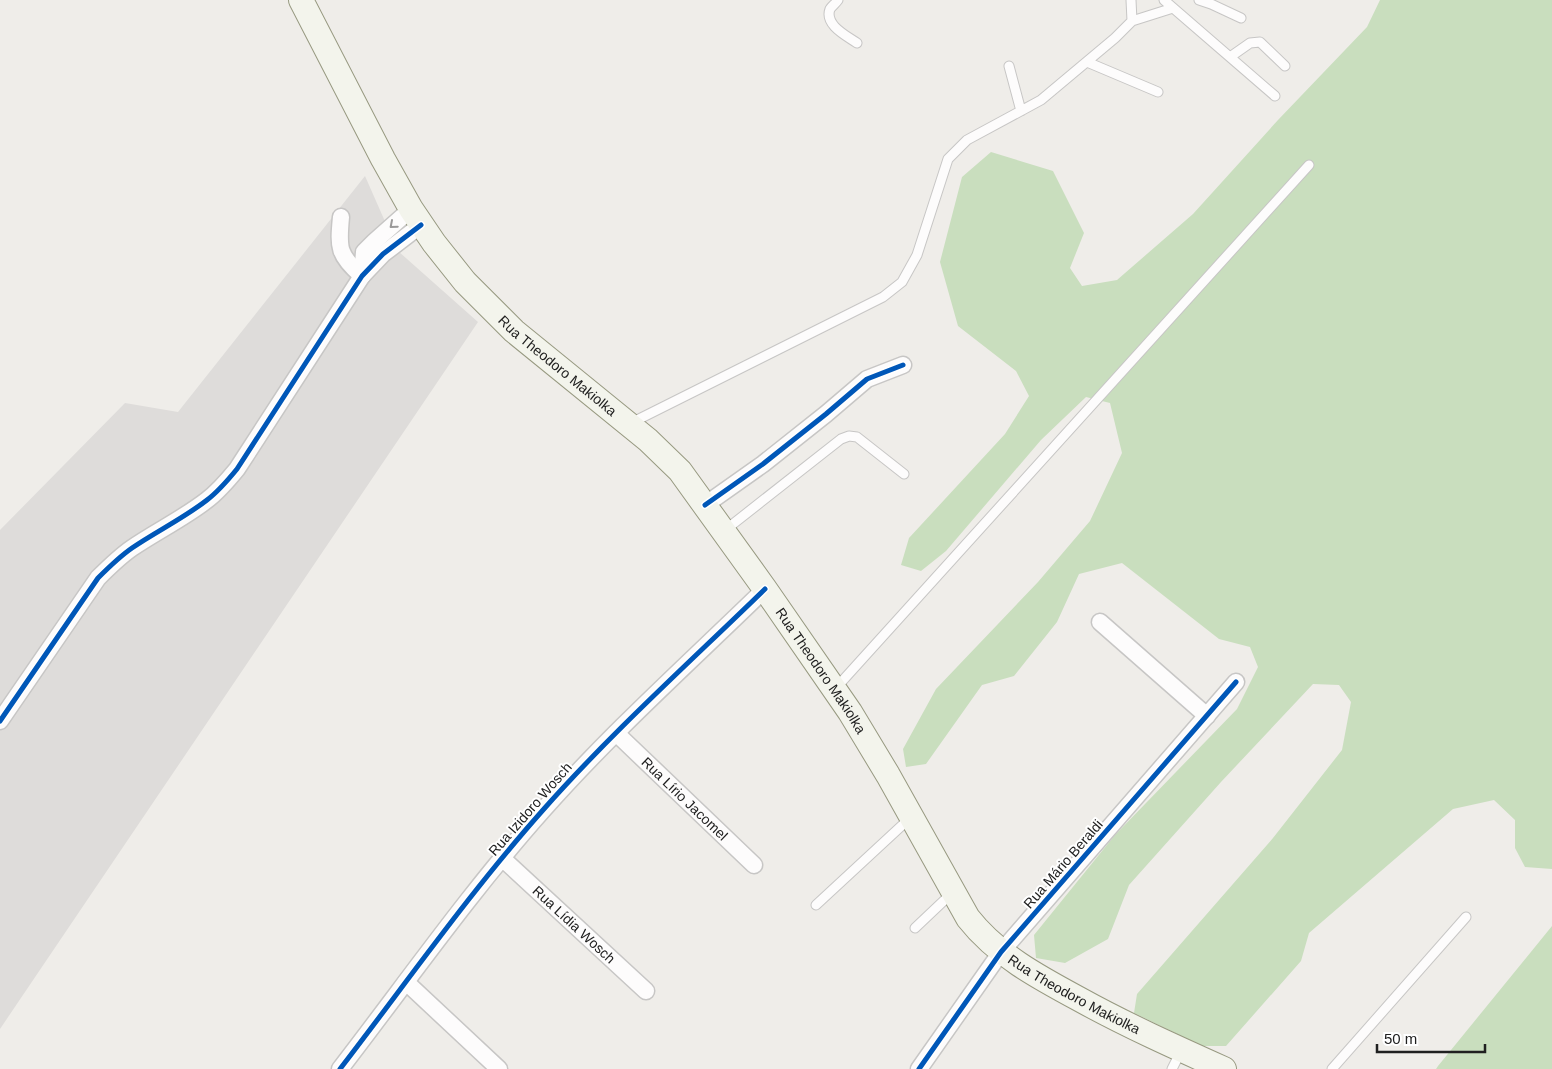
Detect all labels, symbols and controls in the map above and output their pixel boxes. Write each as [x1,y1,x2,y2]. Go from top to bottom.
one-way arrow [390,219,399,228]
street label: Rua Theodoro Makiolka [495,312,620,419]
street label: Rua Theodoro Makiolka [772,605,869,737]
street label: Rua Lírio Jacomel [638,754,731,843]
street label: Rua Izidoro Wosch [485,759,575,859]
street label: Rua Mário Beraldi [1020,816,1106,912]
street label: Rua Lídia Wosch [529,882,619,966]
street label: Rua Theodoro Makiolka [1005,951,1143,1037]
scale bar [1377,1022,1484,1054]
text: 50 m [1384,1030,1417,1047]

